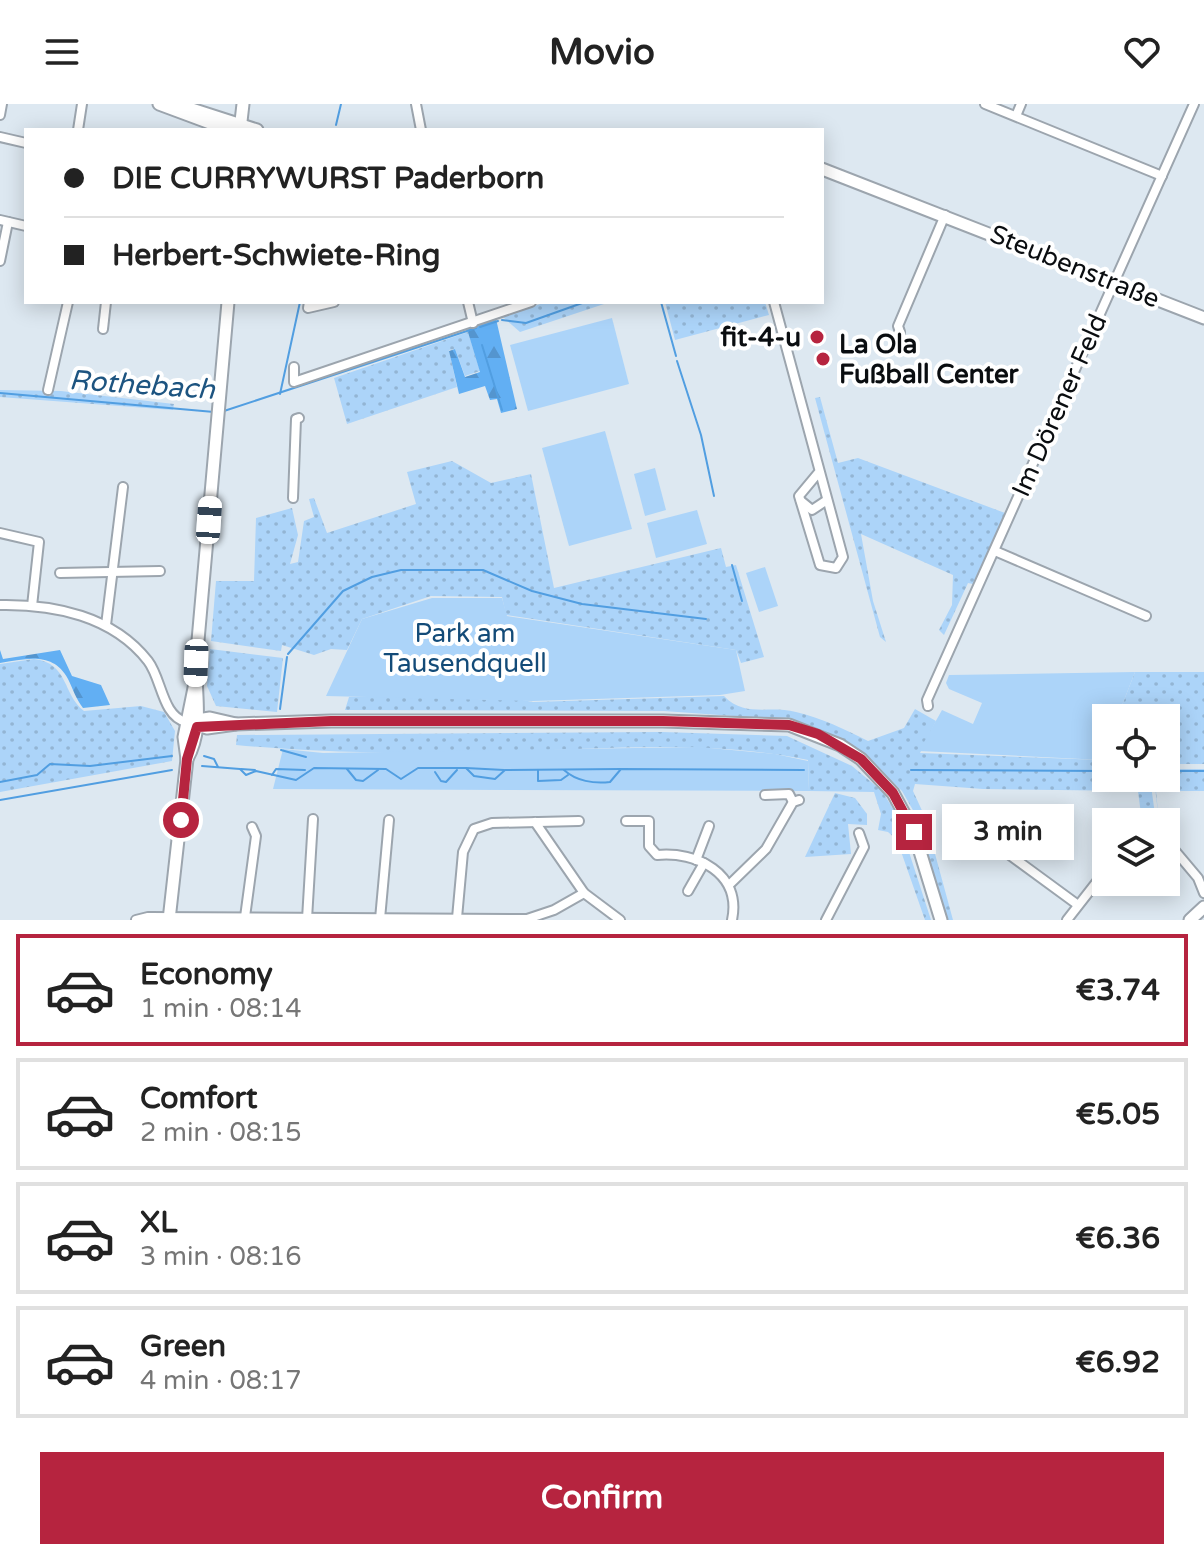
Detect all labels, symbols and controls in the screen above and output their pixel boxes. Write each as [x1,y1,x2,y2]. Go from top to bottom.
icon: menu [40,30,84,74]
icon: heart [1120,30,1164,74]
text: Movio [549,31,655,74]
text: DIE CURRYWURST Paderborn [112,160,544,197]
street label: Steubenstraße [986,218,1164,315]
text: Herbert-Schwiete-Ring [112,237,440,274]
street label: Im Dörener Feld [1005,309,1114,501]
place label: fit-4-u [721,322,801,353]
marker: fit-4-u [808,328,826,346]
place label: La Ola Fußball Center [839,329,1020,390]
marker: La Ola Fußball Center [814,350,832,368]
water label: Rothebach [68,363,217,407]
car [195,495,223,545]
park label: Park am Tausendquell [383,618,547,679]
car [183,639,209,687]
map controls [1092,704,1180,896]
button: locate [1092,704,1180,792]
route start [163,802,199,838]
callout: 3 min [942,804,1074,860]
button: layers [1092,808,1180,896]
route end [896,814,932,850]
text: 3 min [973,816,1043,847]
icon: car [44,954,116,1026]
text: Economy [140,956,273,993]
text: €3.74 [1076,972,1160,1009]
text: 1 min · 08:14 [140,993,302,1024]
icon: car [44,1078,116,1150]
text: Comfort [140,1080,258,1117]
text: €5.05 [1076,1096,1160,1133]
text: 2 min · 08:15 [140,1117,302,1148]
icon: car [44,1202,116,1274]
text: XL [140,1204,177,1241]
text: €6.36 [1075,1220,1160,1257]
text: 3 min · 08:16 [140,1241,302,1272]
icon: car [44,1326,116,1398]
text: Green [140,1328,226,1365]
text: €6.92 [1075,1344,1160,1381]
text: 4 min · 08:17 [140,1365,302,1396]
button: Confirm [40,1452,1164,1544]

